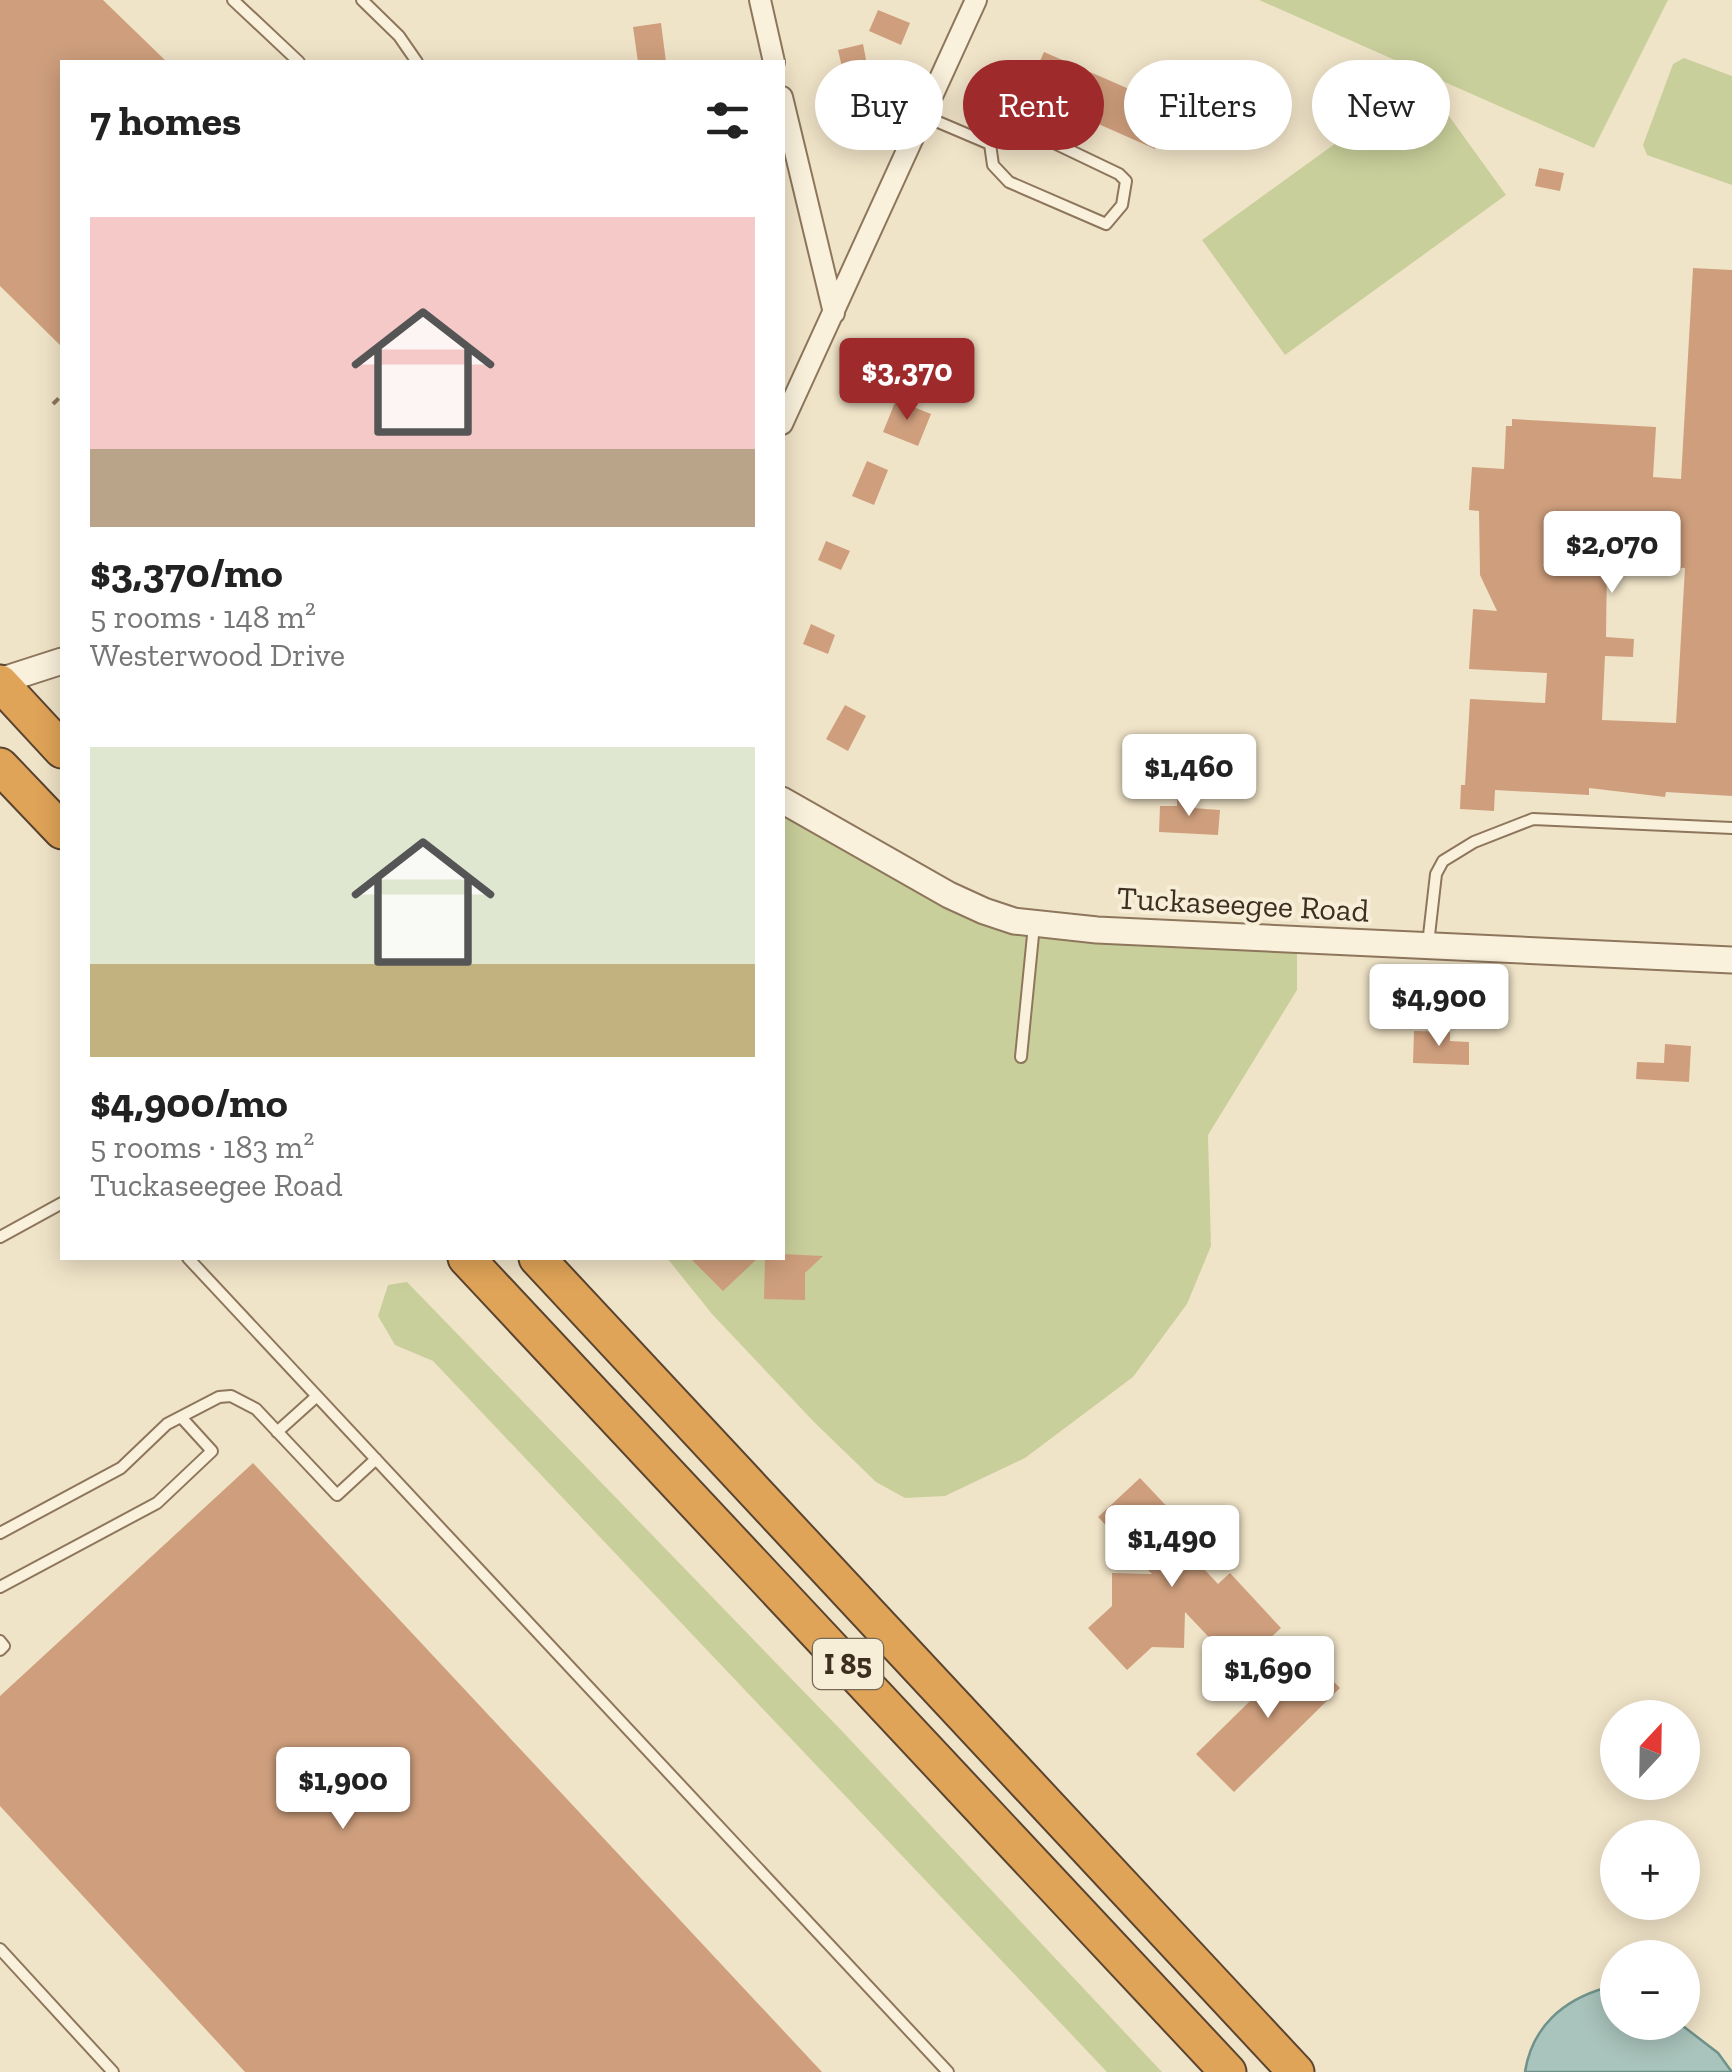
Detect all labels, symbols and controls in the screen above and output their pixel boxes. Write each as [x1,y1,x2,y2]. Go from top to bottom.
chip: Buy [815,60,943,150]
chip: Rent [963,60,1104,150]
chip: Filters [1124,60,1292,150]
chip: New [1312,60,1450,150]
icon: filters [700,93,755,148]
text: 7 homes [90,95,241,146]
icon: home [333,282,513,462]
pin: $3,370 [826,338,988,423]
text: $3,370 [861,351,953,389]
pin: $2,070 [1531,511,1693,596]
text: $2,070 [1566,524,1658,562]
text: $3,370/mo [90,547,283,598]
text: 5 rooms · 148 m² [90,598,316,636]
text: Westerwood Drive [90,636,345,674]
pin: $1,460 [1108,734,1270,819]
text: $1,460 [1144,747,1234,785]
icon: home [333,812,513,992]
street label: Tuckaseegee Road [1116,878,1370,930]
pin: $4,900 [1358,964,1520,1049]
text: $4,900 [1391,977,1487,1015]
text: $4,900/mo [90,1077,288,1128]
text: 5 rooms · 183 m² [90,1128,314,1166]
text: Tuckaseegee Road [90,1166,342,1204]
pin: $1,490 [1091,1505,1253,1590]
text: $1,490 [1127,1518,1217,1556]
pin: $1,690 [1187,1636,1349,1721]
road number: I 85 [813,1639,883,1689]
text: $1,690 [1224,1649,1312,1687]
north arrow [1600,1700,1700,1800]
map controls [1600,1700,1700,2040]
pin: $1,900 [262,1747,424,1832]
text: $1,900 [298,1760,388,1798]
button: + [1600,1820,1700,1920]
button: − [1600,1940,1700,2040]

